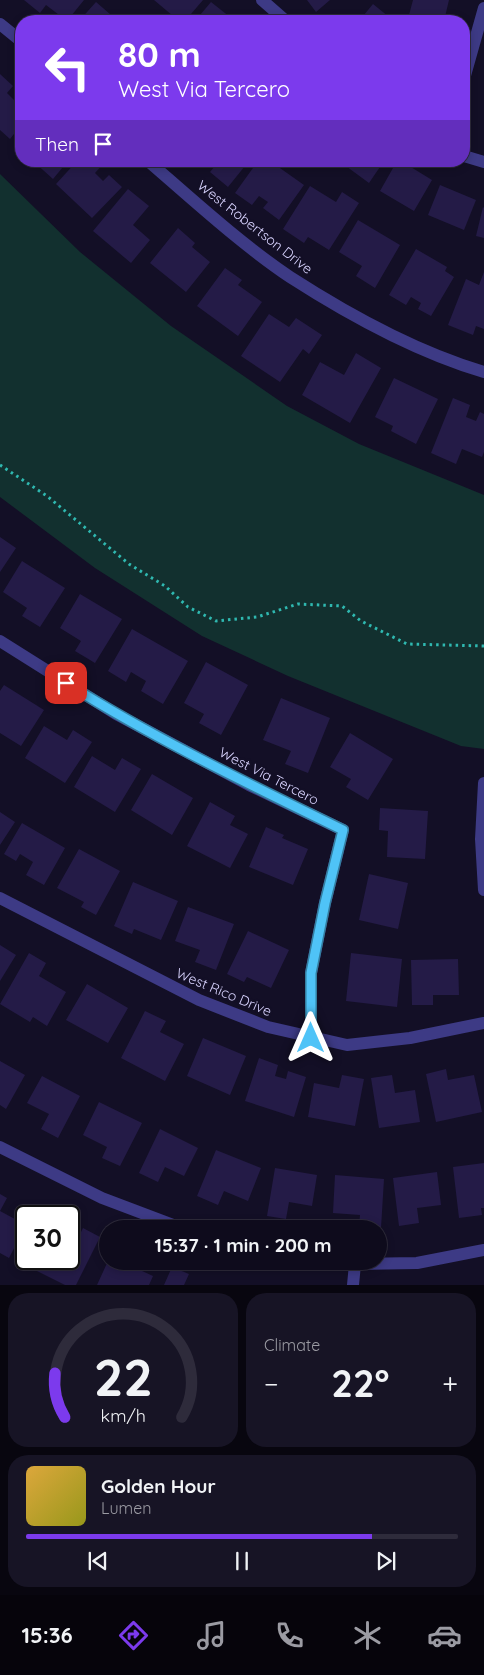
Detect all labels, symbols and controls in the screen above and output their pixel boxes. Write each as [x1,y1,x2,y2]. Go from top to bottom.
text: 80 m [118,32,201,76]
icon: left [35,35,100,100]
text: West Via Tercero [118,75,290,103]
icon: arrive [89,130,117,158]
text: Then [35,132,79,156]
street label: West Robertson Drive [194,176,316,278]
pin [45,662,87,704]
icon: arrive [52,669,80,697]
street label: West Via Tercero [216,743,322,809]
street label: West Rico Drive [174,964,275,1020]
position arrow [284,1011,336,1063]
speed limit sign: 30 [15,1205,80,1270]
text: 15:37 · 1 min · 200 m [155,1233,331,1257]
text: Climate [264,1335,320,1355]
text: 22 [93,1344,153,1409]
text: 22° [331,1359,389,1407]
text: − [264,1366,279,1401]
text: + [442,1366,458,1401]
text: km/h [100,1404,146,1426]
text: Golden Hour [101,1474,216,1498]
text: Lumen [101,1498,152,1518]
icon: previous [84,1547,112,1575]
icon: pause [228,1547,256,1575]
icon: next [372,1547,400,1575]
icon: directions [116,1618,151,1653]
icon: music [194,1618,229,1653]
icon: phone [272,1618,307,1653]
icon: climate [350,1618,385,1653]
icon: car [427,1618,462,1653]
text: 15:36 [21,1621,73,1649]

